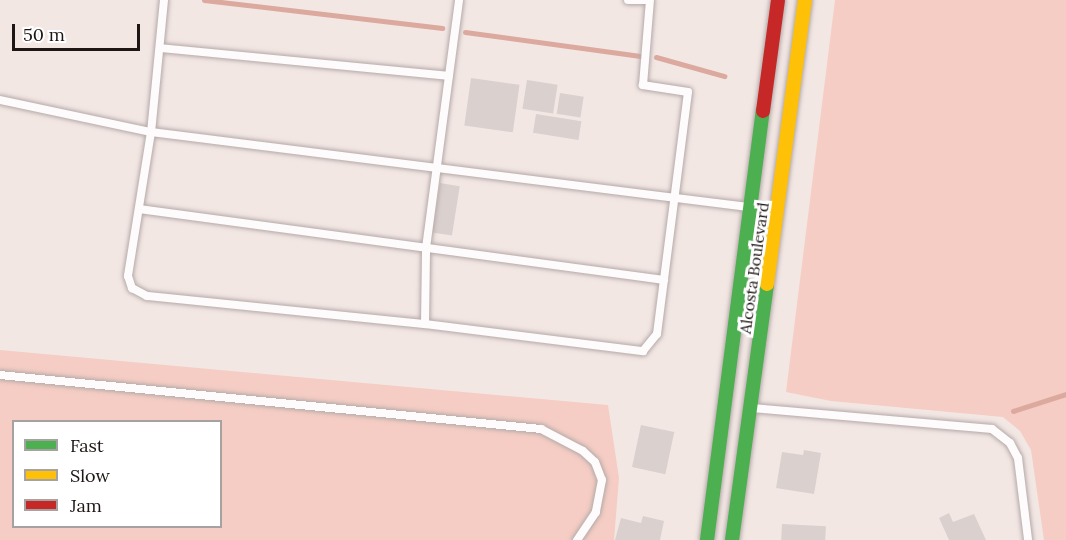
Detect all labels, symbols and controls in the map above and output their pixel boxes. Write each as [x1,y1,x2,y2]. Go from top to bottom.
scale bar [15,12,142,50]
text: 50 m [23,23,65,46]
street label: Alcosta Boulevard [735,201,773,335]
legend [12,420,222,528]
text: Fast [70,434,104,457]
text: Slow [70,464,110,487]
text: Jam [70,494,102,517]

